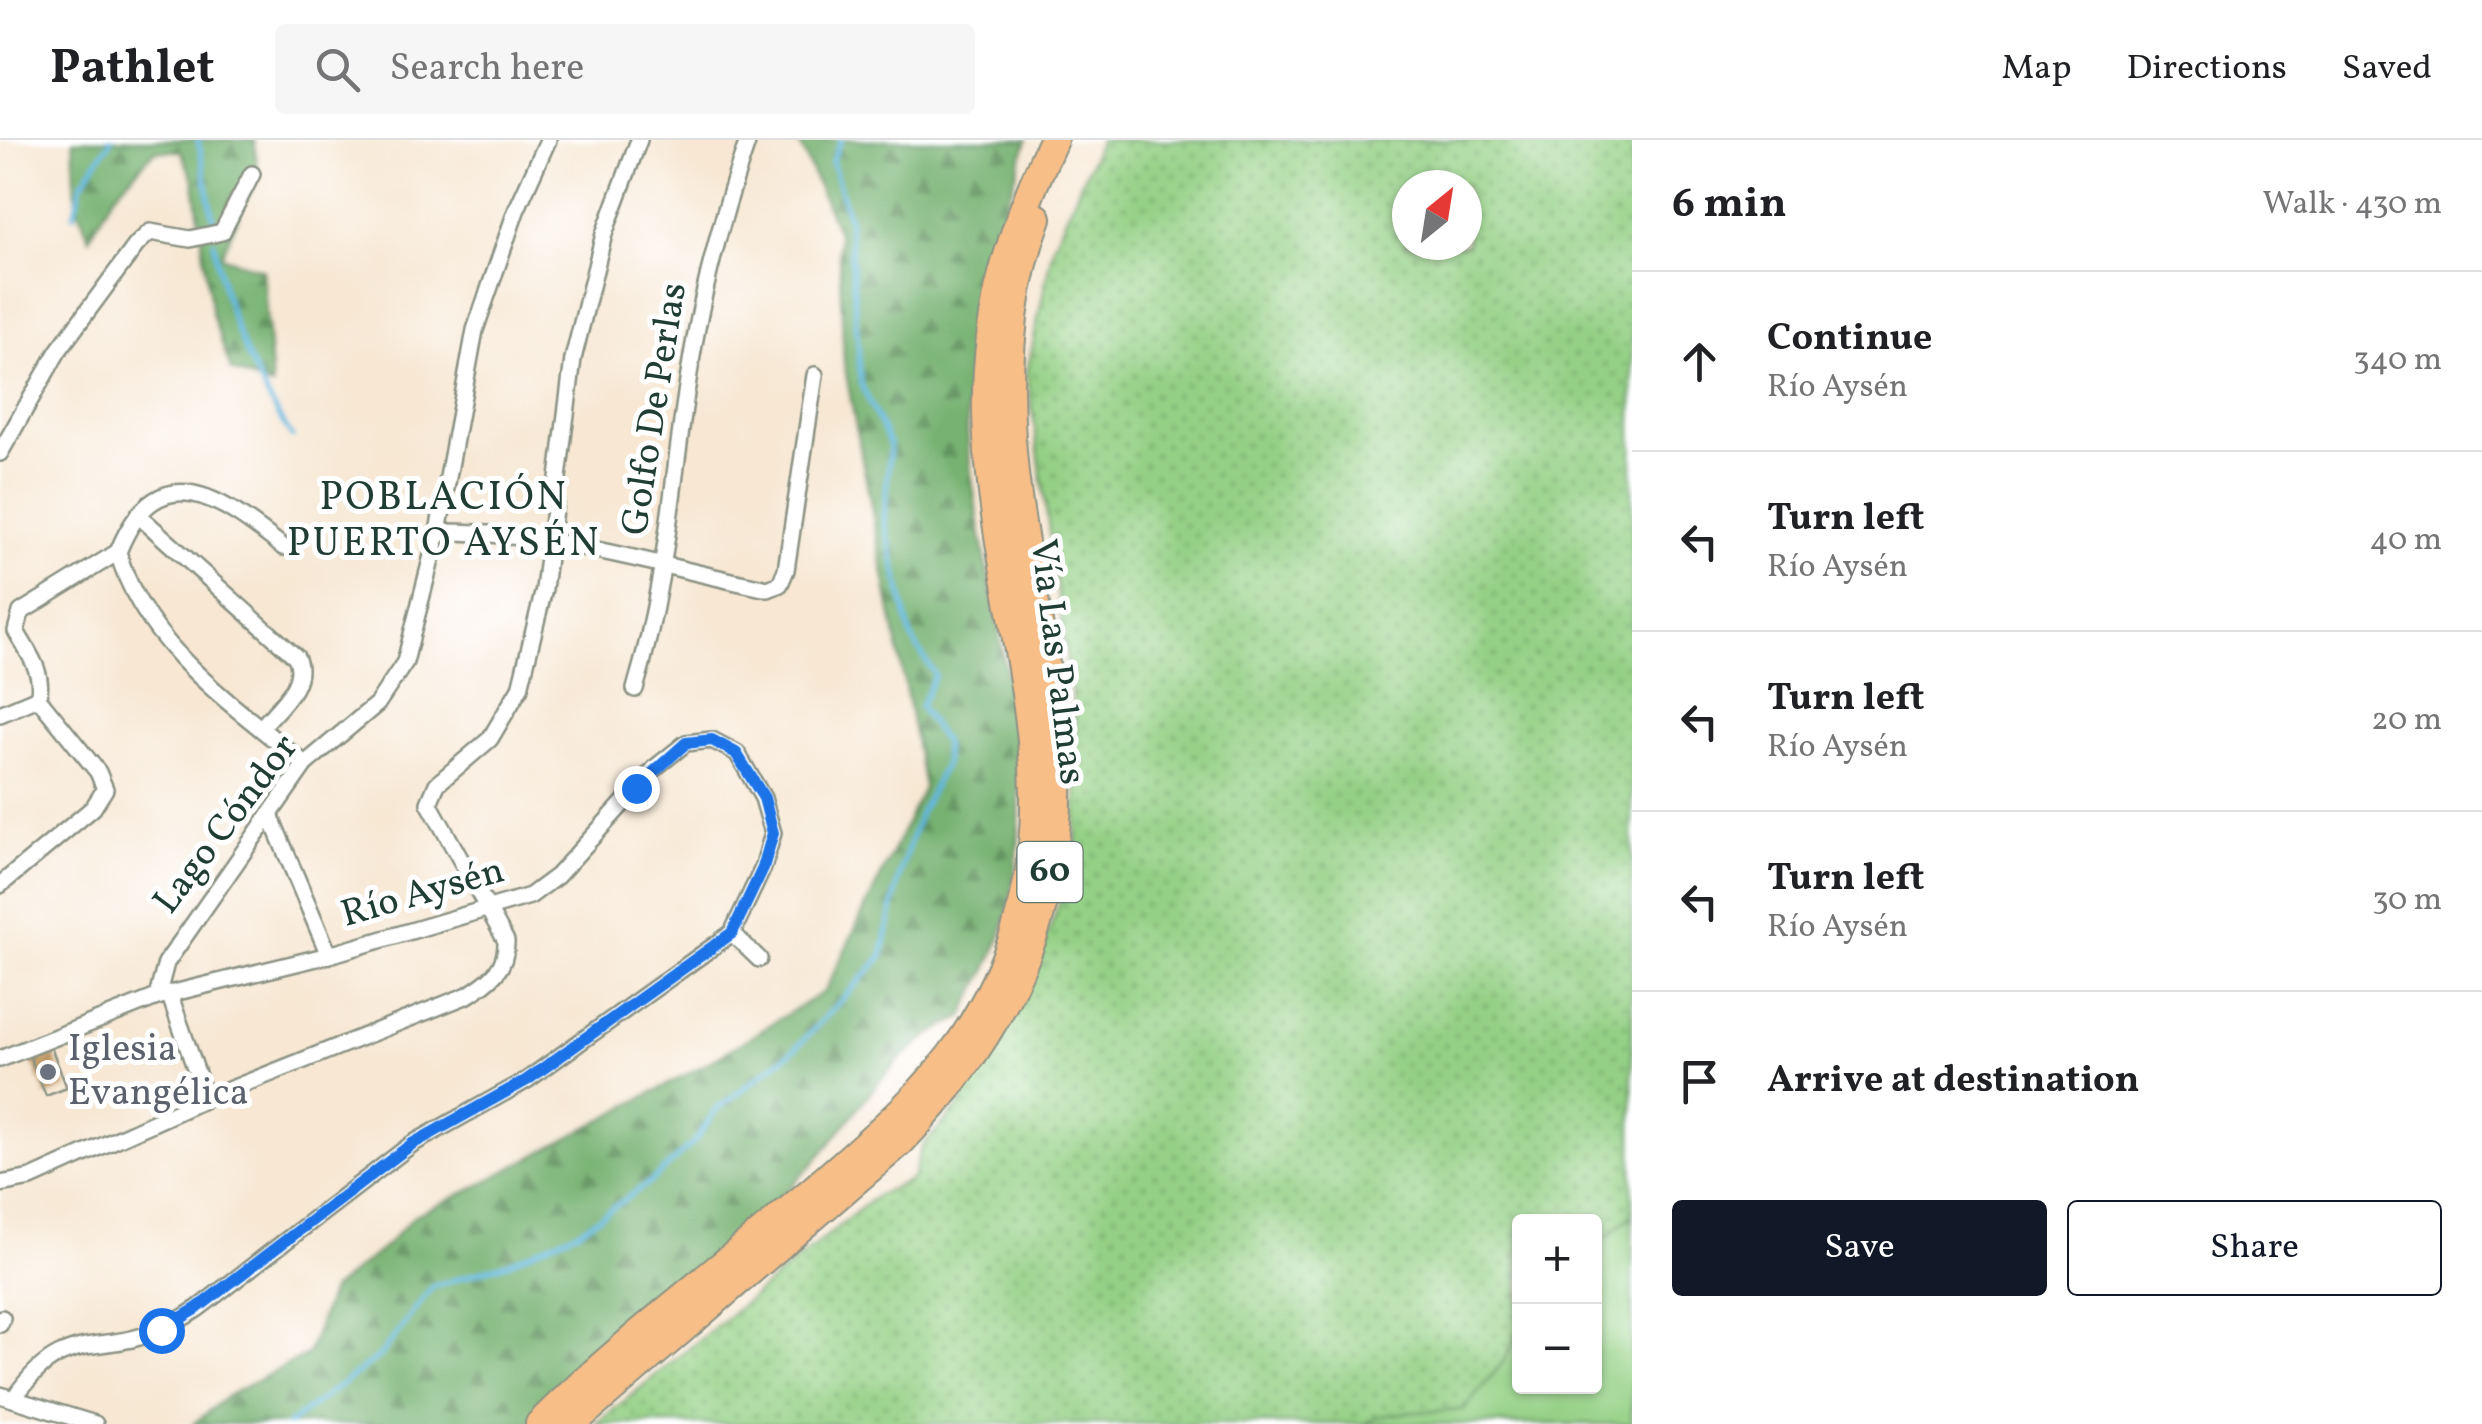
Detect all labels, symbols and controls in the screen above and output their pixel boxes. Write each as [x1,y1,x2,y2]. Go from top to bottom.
search box [275,24,975,114]
text: Pathlet [50,36,215,103]
icon: search [310,42,365,97]
text: Search here [390,43,584,96]
text: Map [2001,45,2072,93]
text: Directions [2127,45,2287,93]
text: Saved [2342,45,2432,93]
north arrow [1392,170,1482,260]
text: 6 min [1672,176,1787,235]
text: Walk · 430 m [2263,183,2442,227]
street label: Golfo De Perlas [610,279,702,539]
text: Continue [1767,313,1932,366]
icon: ahead [1672,334,1727,389]
text: 340 m [2353,339,2442,383]
text: Río Aysén [1767,366,1908,410]
district label: POBLACIÓN PUERTO AYSÉN [287,471,601,573]
text: Turn left [1767,493,1924,546]
icon: left [1672,514,1727,569]
text: 40 m [2370,519,2442,563]
street label: Vía Las Palmas [1015,536,1097,788]
text: Río Aysén [1767,546,1908,590]
text: Turn left [1767,673,1924,726]
icon: left [1672,694,1727,749]
text: 20 m [2371,699,2442,743]
street label: Lago Cóndor [142,724,312,926]
text: Río Aysén [1767,726,1908,770]
route end [614,766,660,812]
road number: 60 [1018,842,1082,902]
street label: Río Aysén [335,845,511,943]
text: Turn left [1767,853,1924,906]
icon: left [1672,874,1727,929]
text: 30 m [2372,879,2442,923]
text: Río Aysén [1767,906,1908,950]
place label: Iglesia Evangélica [68,1024,249,1121]
icon: arrive [1672,1054,1727,1109]
text: Arrive at destination [1767,1055,2140,1108]
marker: Iglesia Evangélica [37,1061,59,1083]
button: Save [1672,1200,2047,1296]
button: Share [2067,1200,2442,1296]
map controls [1512,1214,1602,1394]
button: + [1512,1214,1602,1304]
button: − [1512,1304,1602,1394]
route start [139,1308,185,1354]

